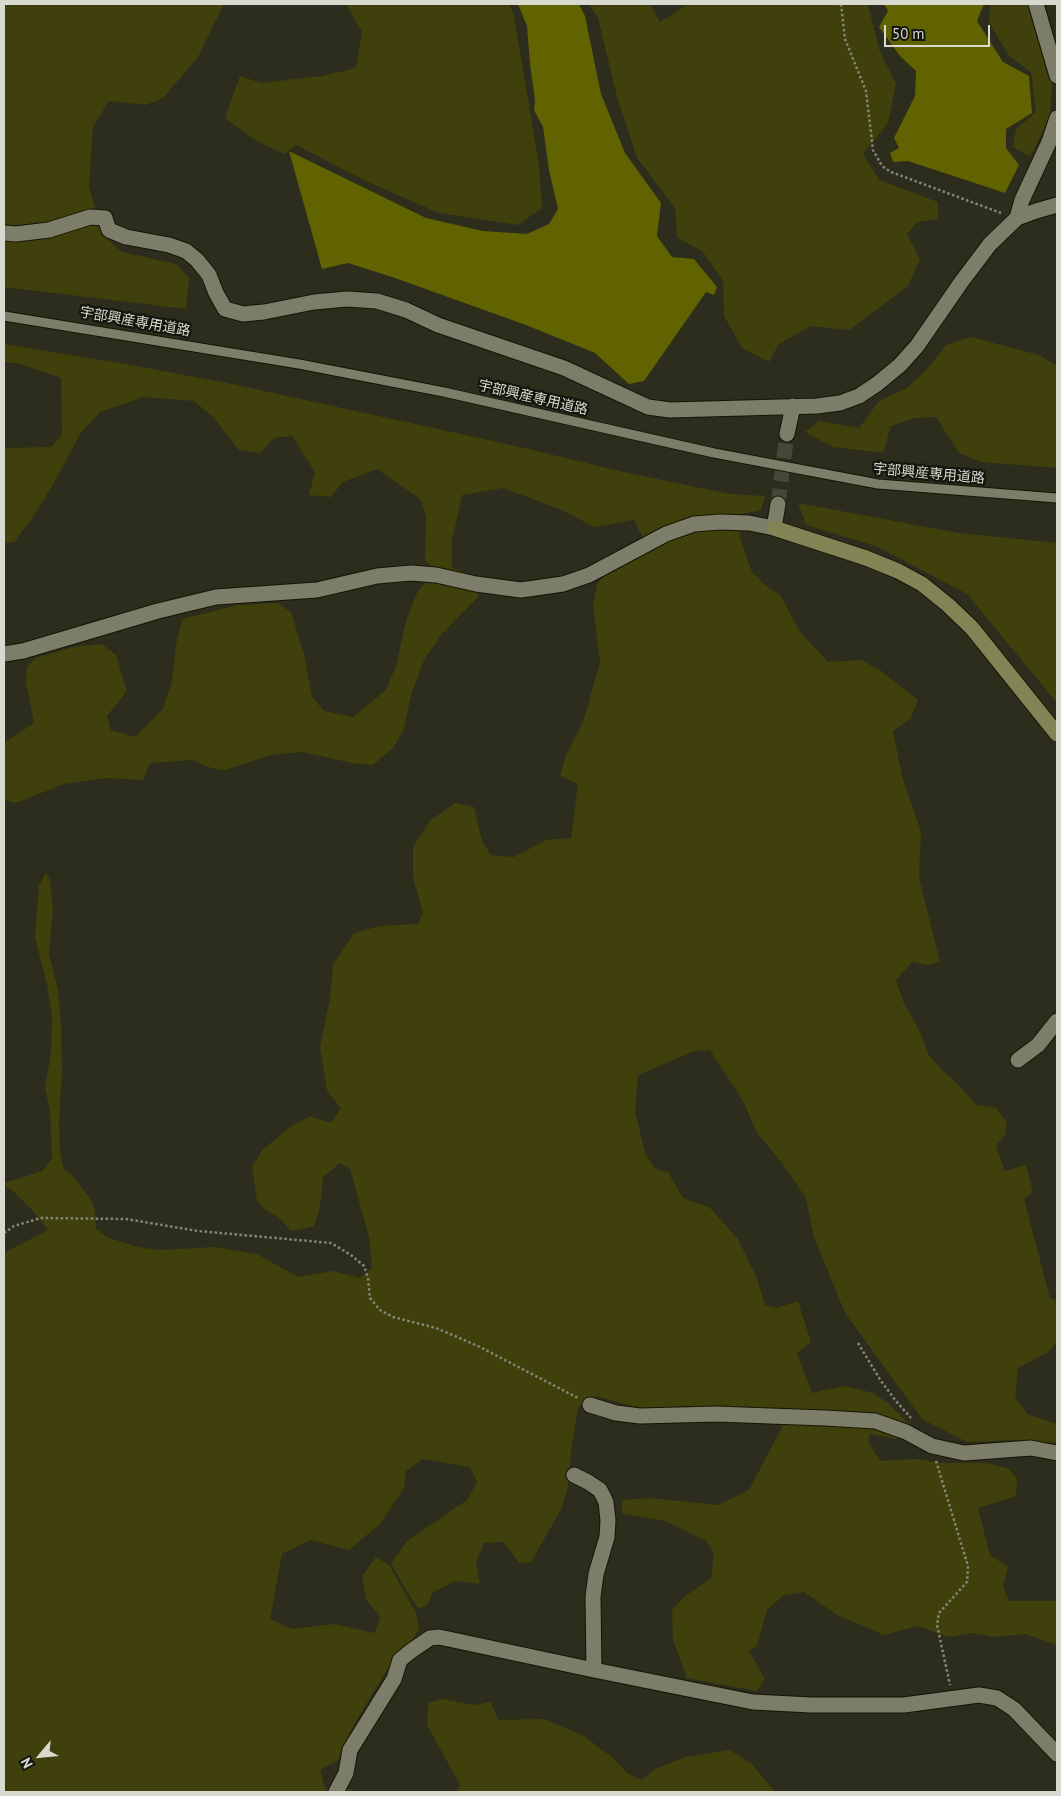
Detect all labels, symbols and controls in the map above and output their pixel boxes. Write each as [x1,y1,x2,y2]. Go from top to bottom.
scale bar [886,15,992,47]
text: 50 m [892,24,925,43]
street label: 宇部興産専用道路 [78,304,192,340]
street label: 宇部興産専用道路 [477,377,589,419]
street label: 宇部興産専用道路 [872,461,986,487]
north arrow [15,1731,65,1781]
text: N [17,1755,37,1771]

